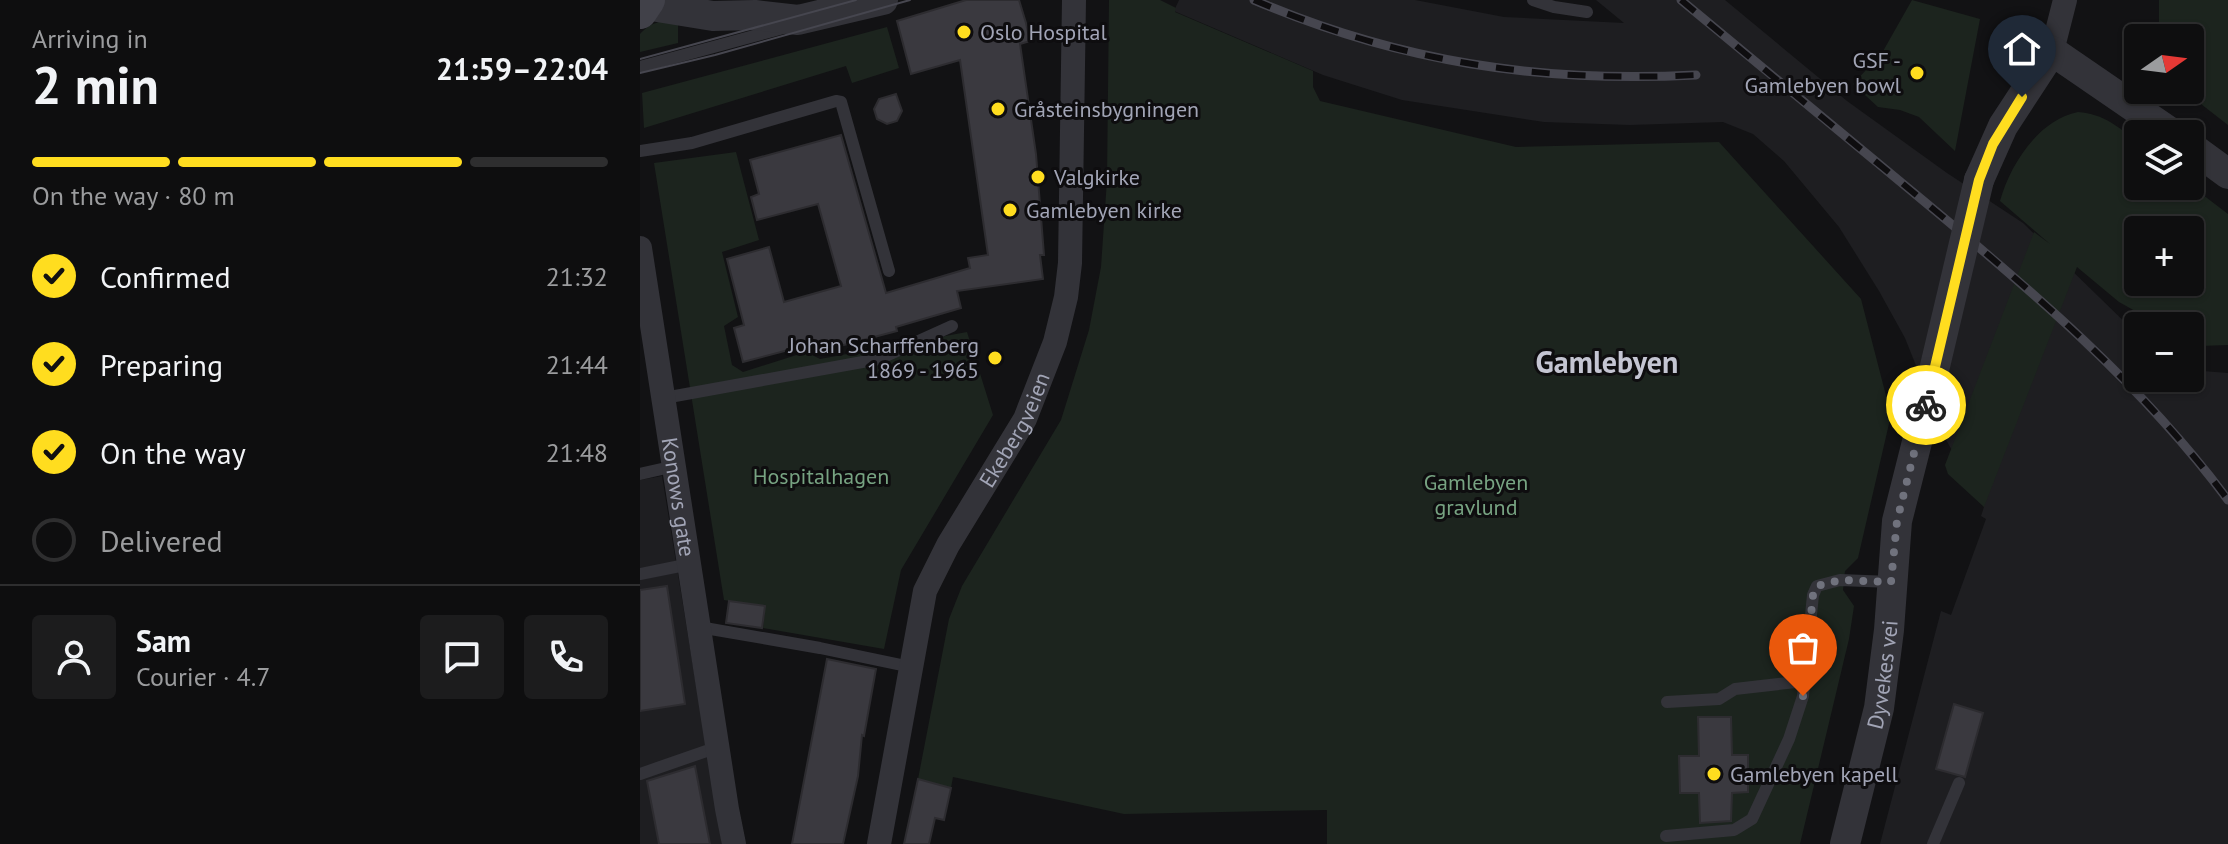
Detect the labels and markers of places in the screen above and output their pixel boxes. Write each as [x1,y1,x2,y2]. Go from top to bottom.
pin [1988,15,2056,97]
place label: Oslo Hospital [980,18,1107,46]
marker: Oslo Hospital [955,23,973,41]
place label: GSF - Gamlebyen bowl [1744,46,1902,99]
marker: GSF - Gamlebyen bowl [1908,64,1926,82]
place label: Gråsteinsbygningen [1014,95,1199,123]
marker: Gråsteinsbygningen [989,100,1007,118]
place label: Valgkirke [1053,163,1140,191]
marker: Valgkirke [1029,168,1047,186]
place label: Gamlebyen kirke [1026,196,1182,224]
marker: Gamlebyen kirke [1001,201,1019,219]
place label: Johan Scharffenberg 1869 - 1965 [788,331,979,384]
marker: Johan Scharffenberg 1869 - 1965 [986,349,1004,367]
pin [1769,614,1837,696]
place label: Gamlebyen kapell [1730,760,1899,788]
marker: Gamlebyen kapell [1705,765,1723,783]

